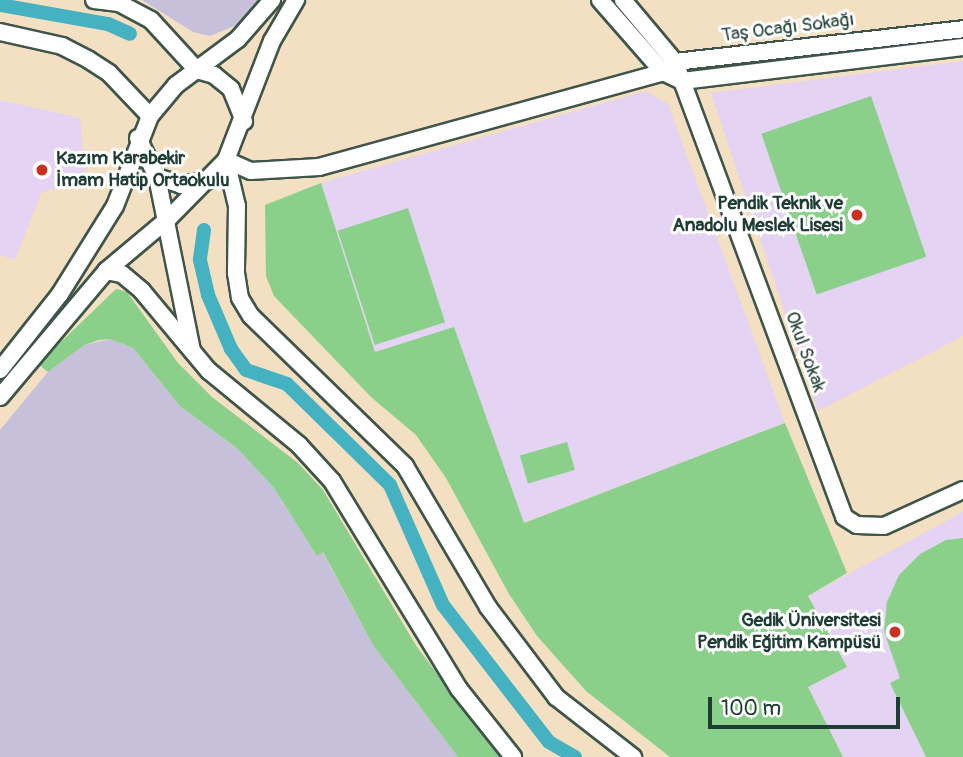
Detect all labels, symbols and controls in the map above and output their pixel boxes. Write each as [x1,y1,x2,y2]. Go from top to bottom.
street label: Taş Ocağı Sokağı [720,9,856,47]
place label: Kazım Karabekir İmam Hatip Ortaokulu [56,148,230,192]
marker: Kazım Karabekir İmam Hatip Ortaokulu [34,162,50,178]
place label: Pendik Teknik ve Anadolu Meslek Lisesi [672,193,843,237]
marker: Pendik Teknik ve Anadolu Meslek Lisesi [849,207,865,223]
street label: Okul Sokak [780,309,830,395]
place label: Gedik Üniversitesi Pendik Eğitim Kampüsü [697,610,881,654]
marker: Gedik Üniversitesi Pendik Eğitim Kampüsü [887,624,903,640]
scale bar [711,684,904,728]
text: 100 m [721,695,781,722]

